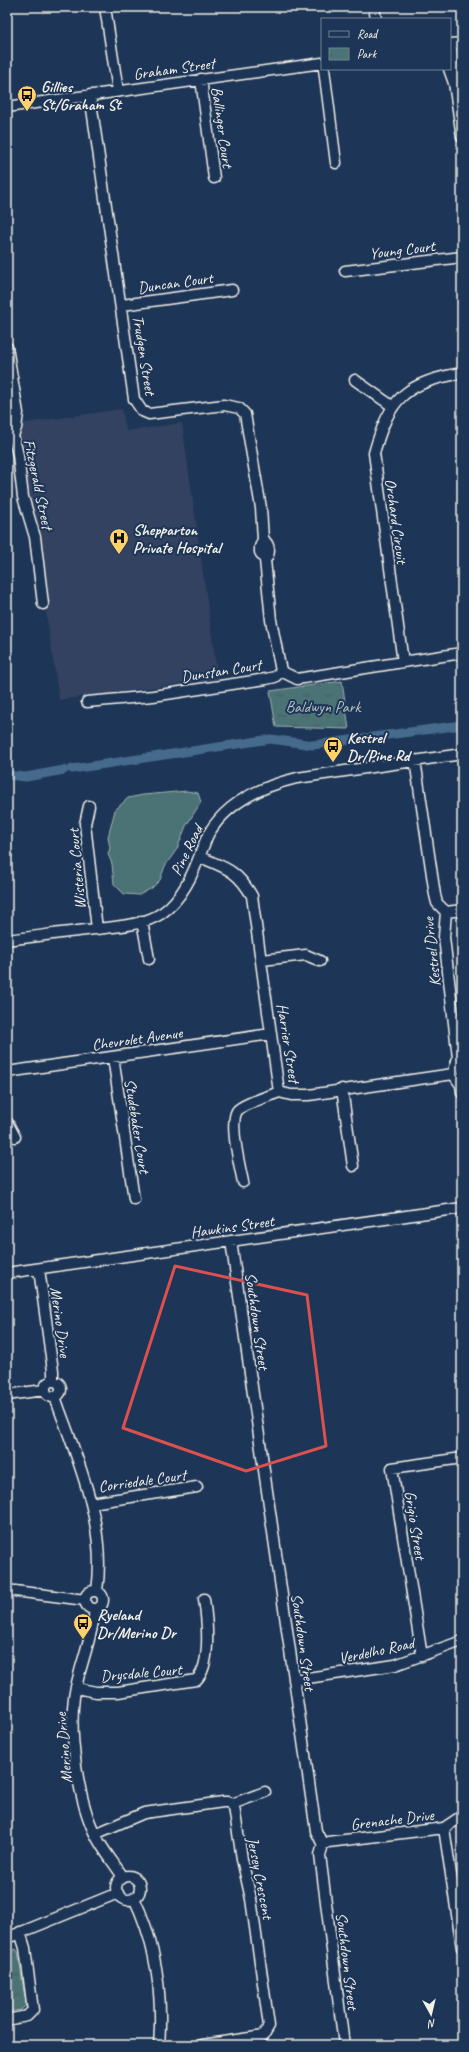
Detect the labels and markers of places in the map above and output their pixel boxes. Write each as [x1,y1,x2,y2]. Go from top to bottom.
place label: Gillies St/Graham St [41,77,123,115]
bus stop icon: Gillies St/Graham St [16,84,38,112]
place label: Shepparton Private Hospital [133,520,224,558]
hospital icon: Shepparton Private Hospital [108,527,130,555]
place label: Kestrel Dr/Pine Rd [347,728,412,766]
bus stop icon: Kestrel Dr/Pine Rd [322,735,344,763]
place label: Ryeland Dr/Merino Dr [97,1605,178,1643]
bus stop icon: Ryeland Dr/Merino Dr [72,1612,94,1640]

